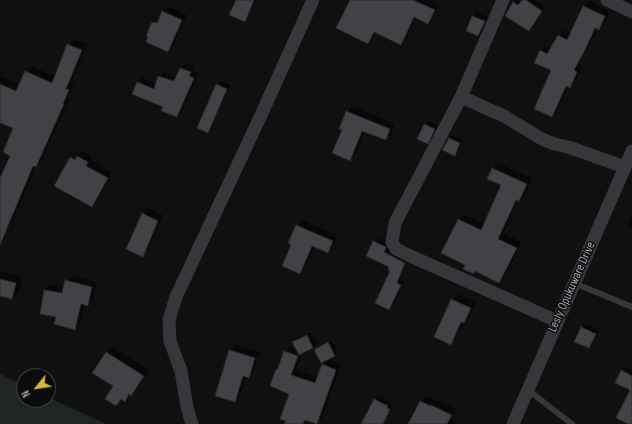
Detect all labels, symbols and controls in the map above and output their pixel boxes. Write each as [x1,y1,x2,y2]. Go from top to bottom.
street label: Lesly Opukuware Drive [545,239,599,335]
north arrow [16,368,56,408]
text: N [19,388,33,400]

